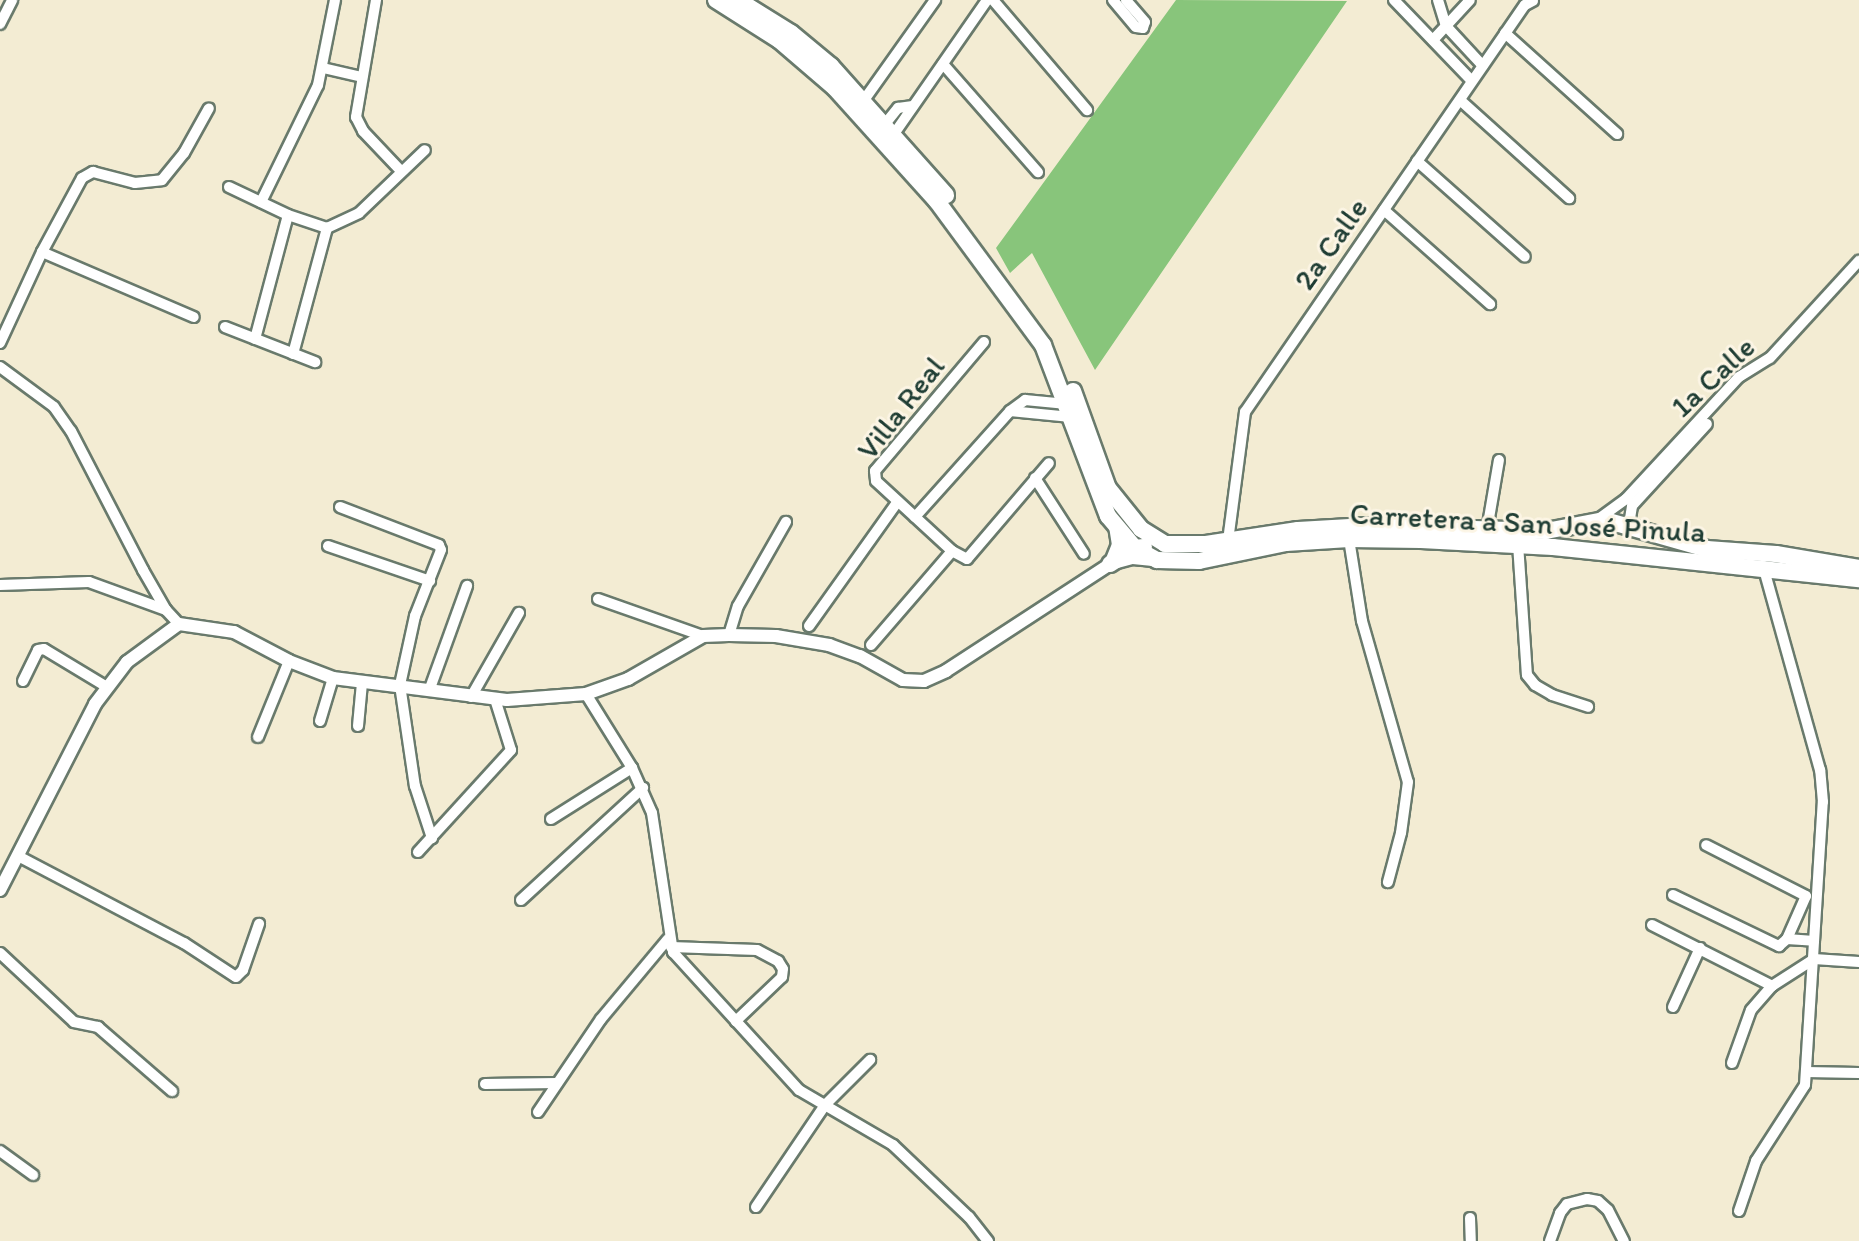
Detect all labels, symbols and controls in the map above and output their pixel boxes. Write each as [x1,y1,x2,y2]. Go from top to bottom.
street label: 2a Calle [1286,191,1376,297]
street label: 1a Calle [1663,329,1763,425]
street label: Villa Real [850,350,952,466]
street label: Carretera a San José Pinula [1349,496,1707,550]

